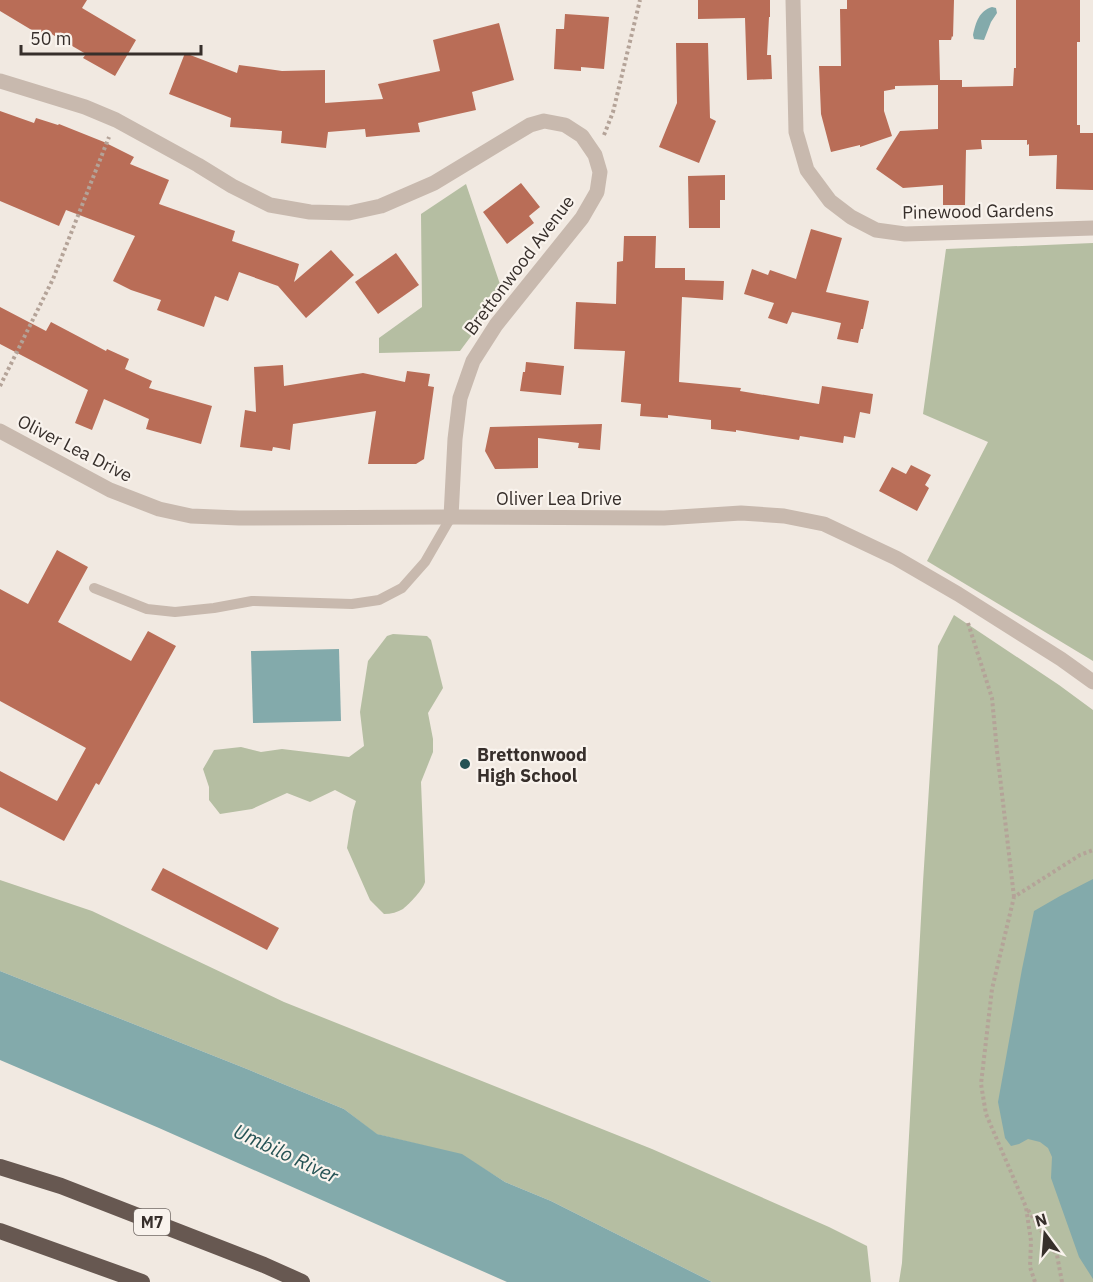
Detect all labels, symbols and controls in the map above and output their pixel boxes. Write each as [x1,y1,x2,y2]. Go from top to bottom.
scale bar [21,18,201,56]
text: 50 m [30,27,72,50]
street label: Brettonwood Avenue [459,190,579,340]
street label: Pinewood Gardens [902,198,1054,224]
street label: Oliver Lea Drive [14,409,136,487]
street label: Oliver Lea Drive [496,487,622,510]
place label: Brettonwood High School [477,743,587,787]
marker: Brettonwood High School [458,757,472,771]
water label: Umbilo River [229,1117,343,1189]
north arrow [1015,1204,1075,1264]
text: N [1033,1208,1049,1231]
road number: M7 [134,1209,170,1235]

